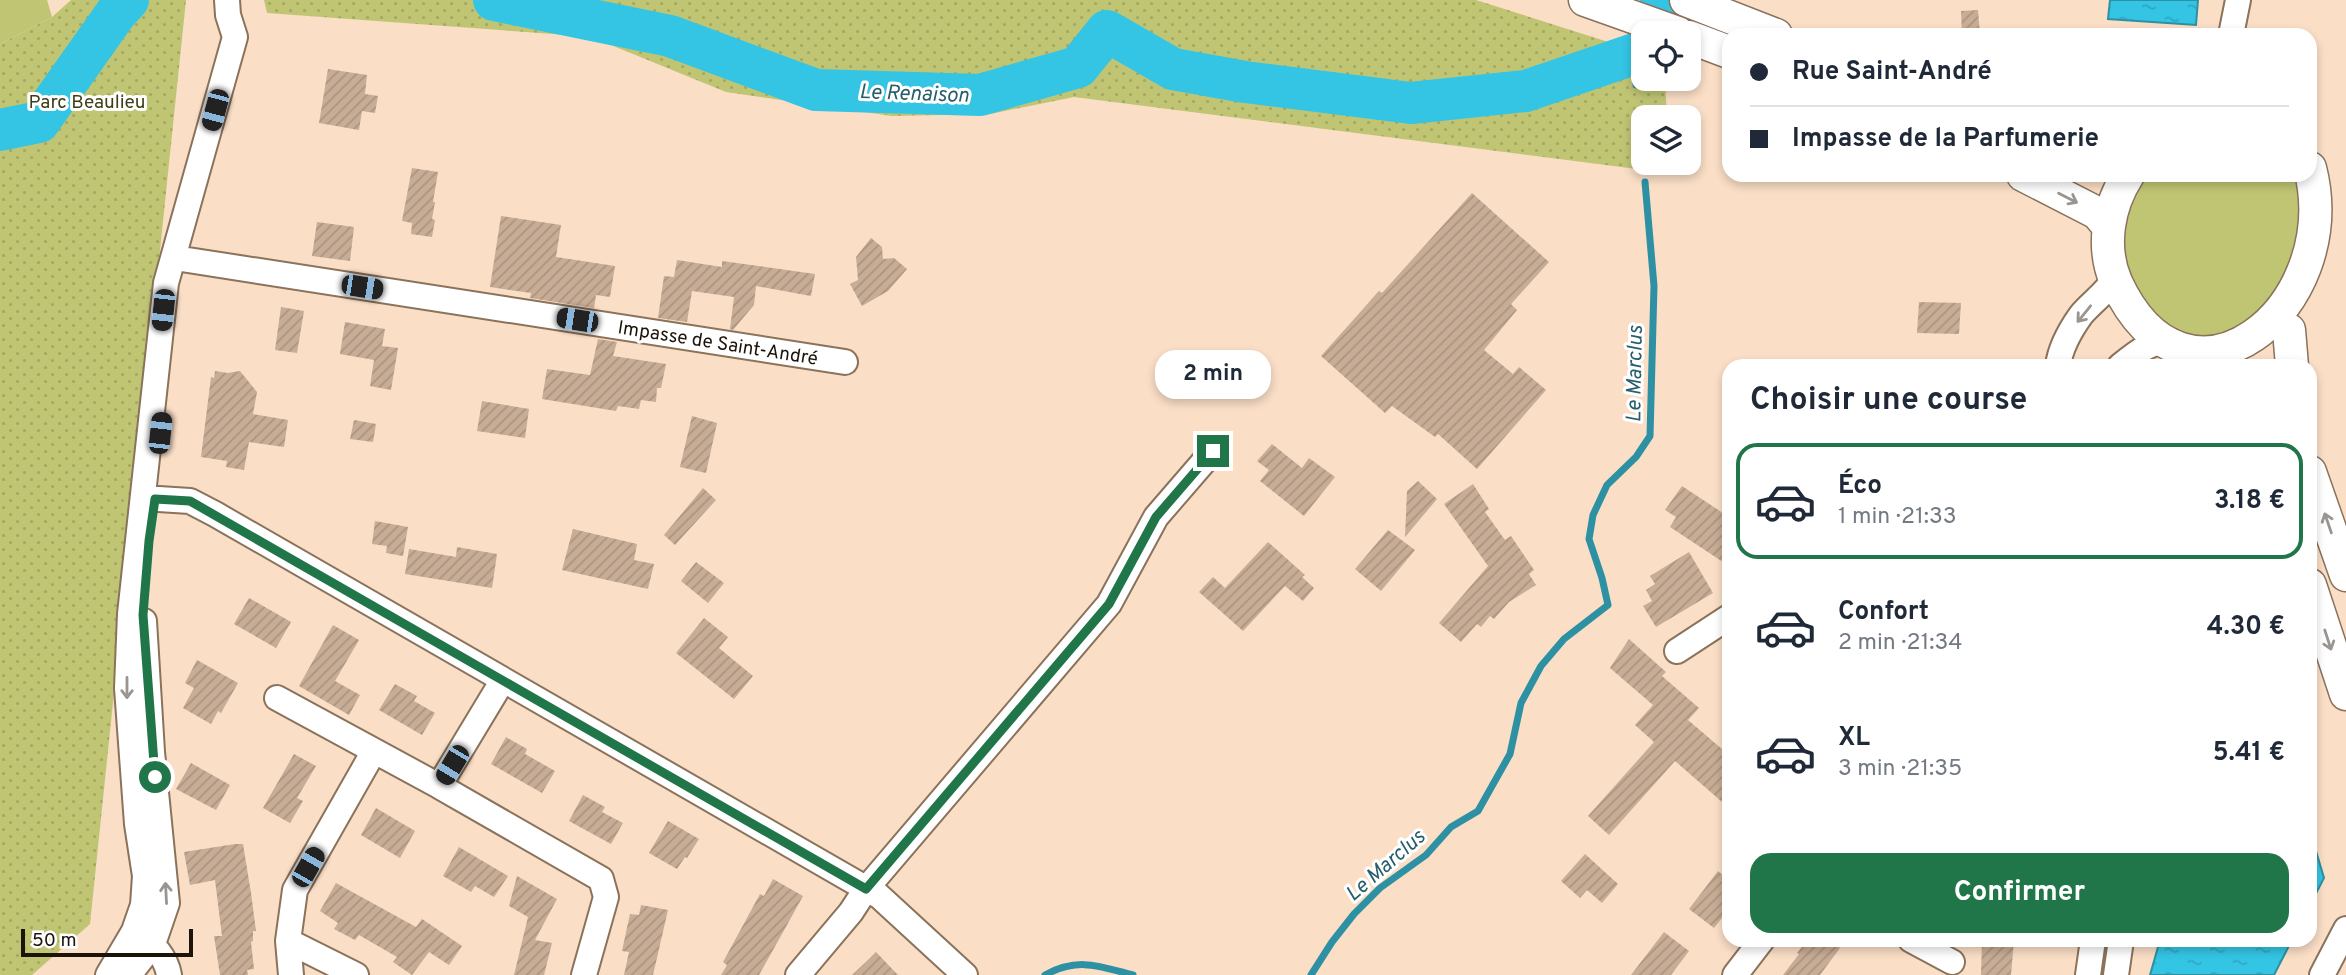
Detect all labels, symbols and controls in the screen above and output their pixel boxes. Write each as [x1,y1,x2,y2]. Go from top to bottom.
map controls [1631,21,1701,175]
button: locate [1631,21,1701,91]
text: Rue Saint-André [1792,56,1992,89]
water label: Le Renaison [859,79,970,110]
car [200,87,231,133]
park label: Parc Beaulieu [29,91,145,115]
button: layers [1631,105,1701,175]
text: Impasse de la Parfumerie [1792,123,2099,156]
one-way arrow [2057,191,2078,205]
car [340,273,385,301]
car [151,288,176,332]
one-way arrow [2076,305,2092,323]
car [555,306,600,334]
street label: Impasse de Saint-André [616,316,819,372]
water label: Le Marclus [1621,325,1650,423]
callout: 2 min [1155,350,1271,398]
text: 2 min [1183,360,1243,389]
text: Choisir une course [1750,381,2027,421]
car [148,411,173,455]
route end [1197,435,1229,467]
icon: car [1754,470,1817,533]
text: Éco [1838,470,1882,503]
text: 3.18 € [2214,485,2285,518]
text: 1 min · 21:33 [1838,503,1957,532]
one-way arrow [2321,513,2333,535]
icon: car [1754,596,1817,659]
text: Confort [1838,596,1929,629]
text: 4.30 € [2207,611,2285,644]
one-way arrow [2323,628,2335,650]
text: 2 min · 21:34 [1838,629,1963,658]
one-way arrow [120,676,134,699]
icon: car [1754,722,1817,785]
text: XL [1838,722,1870,755]
text: 5.41 € [2213,737,2285,770]
car [433,742,472,788]
text: 3 min · 21:35 [1838,755,1962,784]
route start [139,761,171,793]
water label: Le Marclus [1341,824,1432,908]
car [289,844,328,890]
button: Confirmer [1750,853,2289,933]
one-way arrow [159,882,172,905]
scale bar [21,926,192,958]
text: 50 m [32,929,77,953]

